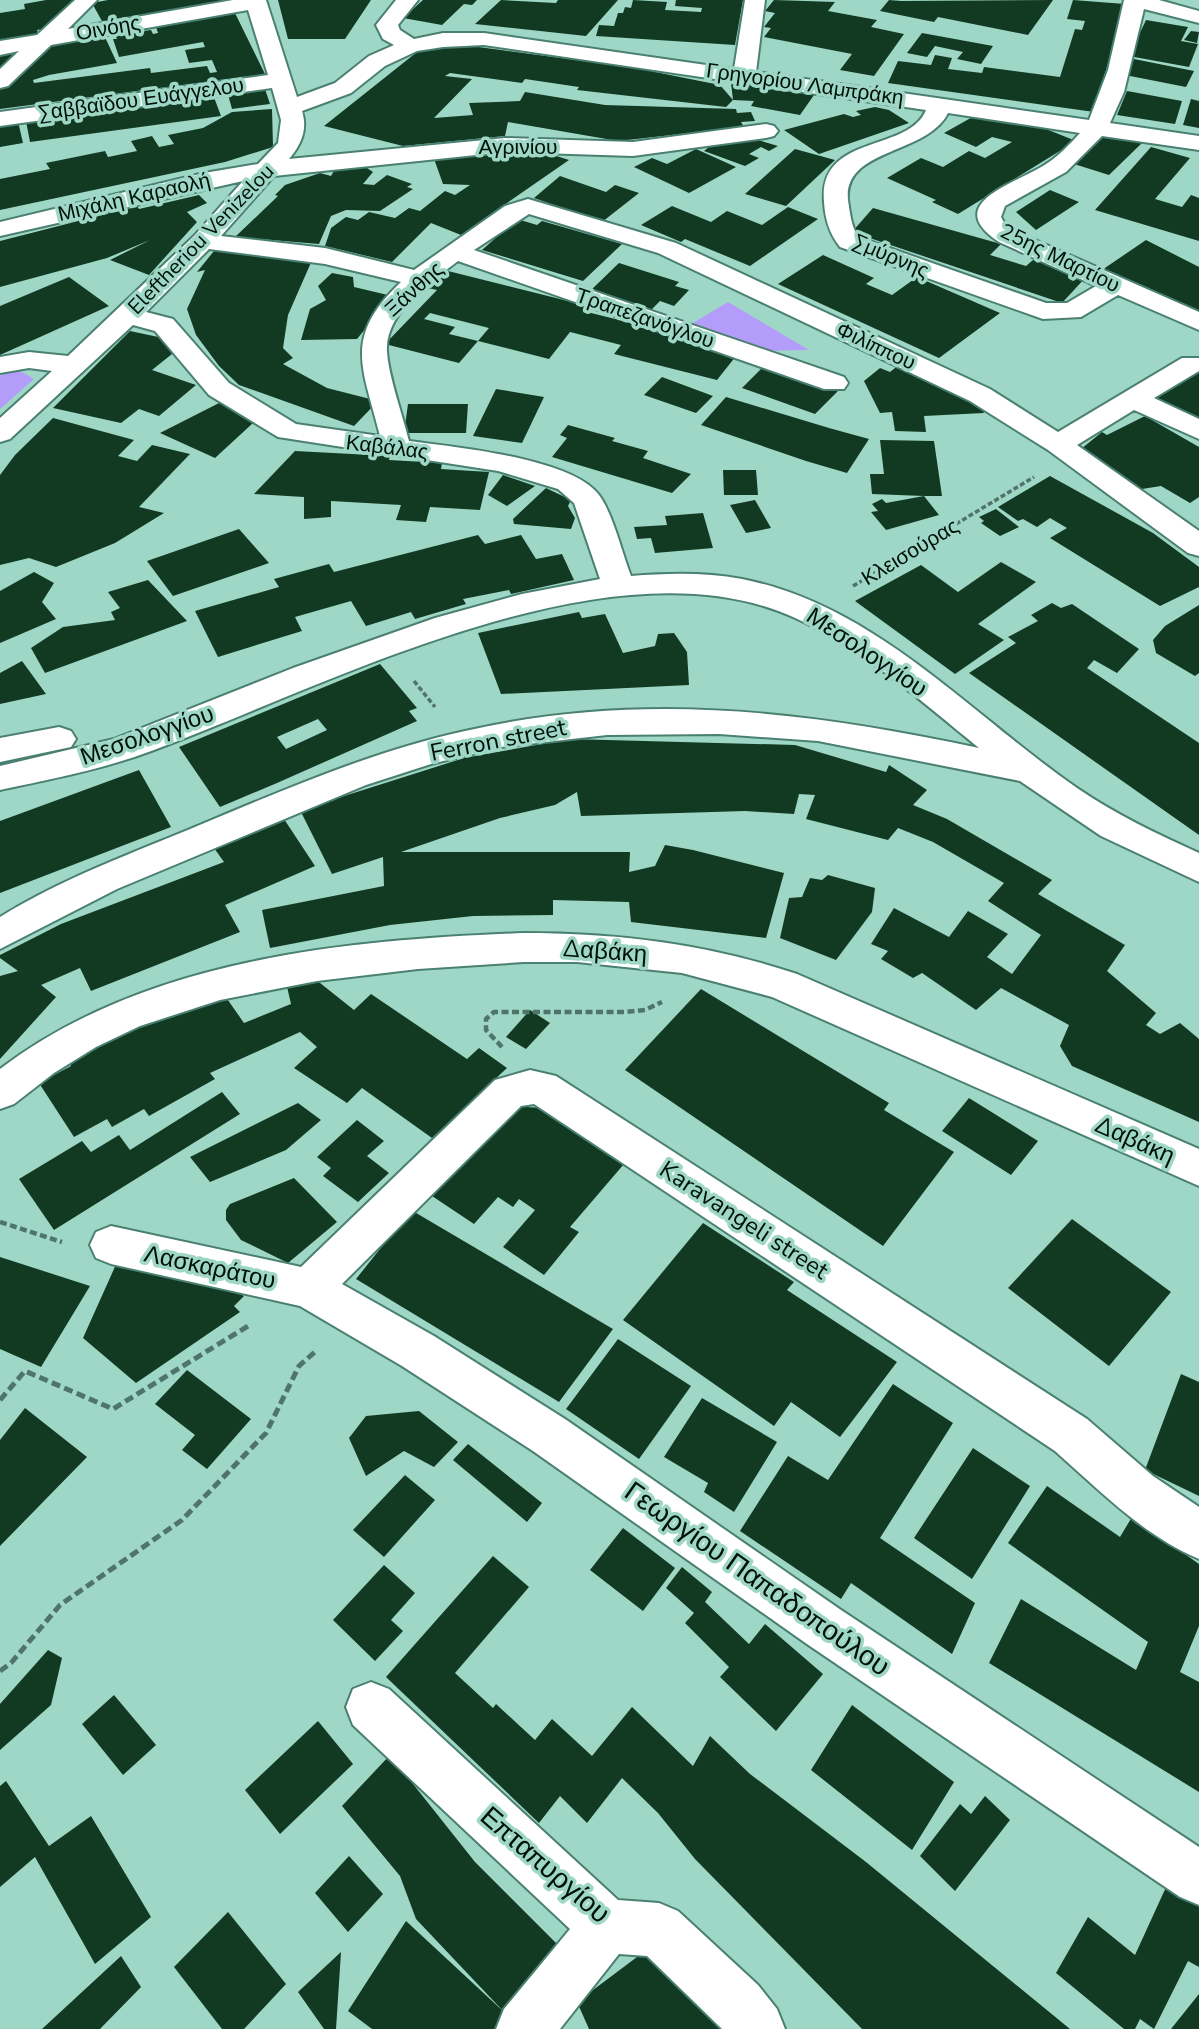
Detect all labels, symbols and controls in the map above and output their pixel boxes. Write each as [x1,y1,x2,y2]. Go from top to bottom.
street label: Οινόης [74,9,142,47]
street label: Γρηγορίου Λαμπράκη [704,56,906,112]
street label: Σαββαϊδου Ευάγγελου [36,71,246,127]
street label: Αγρινίου [478,133,558,161]
street label: Eleftheriou Venizelou [122,158,280,320]
street label: Μιχάλη Καραολή [55,166,213,228]
street label: 25ης Μαρτίου [996,217,1124,299]
street label: Σμύρνης [849,227,933,285]
street label: Ξάνθης [379,255,449,323]
street label: Τραπεζανόγλου [572,281,718,355]
street label: Φιλίππου [832,315,920,377]
street label: Καβάλας [344,428,430,466]
street label: Κλεισούρας [856,512,964,592]
street label: Μεσολογγίου [800,600,934,704]
street label: Μεσολογγίου [76,697,218,773]
street label: Ferron street [427,711,569,769]
street label: Δαβάκη [562,932,648,970]
street label: Δαβάκη [1090,1108,1180,1172]
street label: Karavangeli street [653,1153,835,1287]
street label: Λασκαράτου [141,1237,279,1297]
street label: Γεωργίου Παπαδοπούλου [617,1473,897,1685]
street label: Επταπυργίου [472,1798,618,1932]

